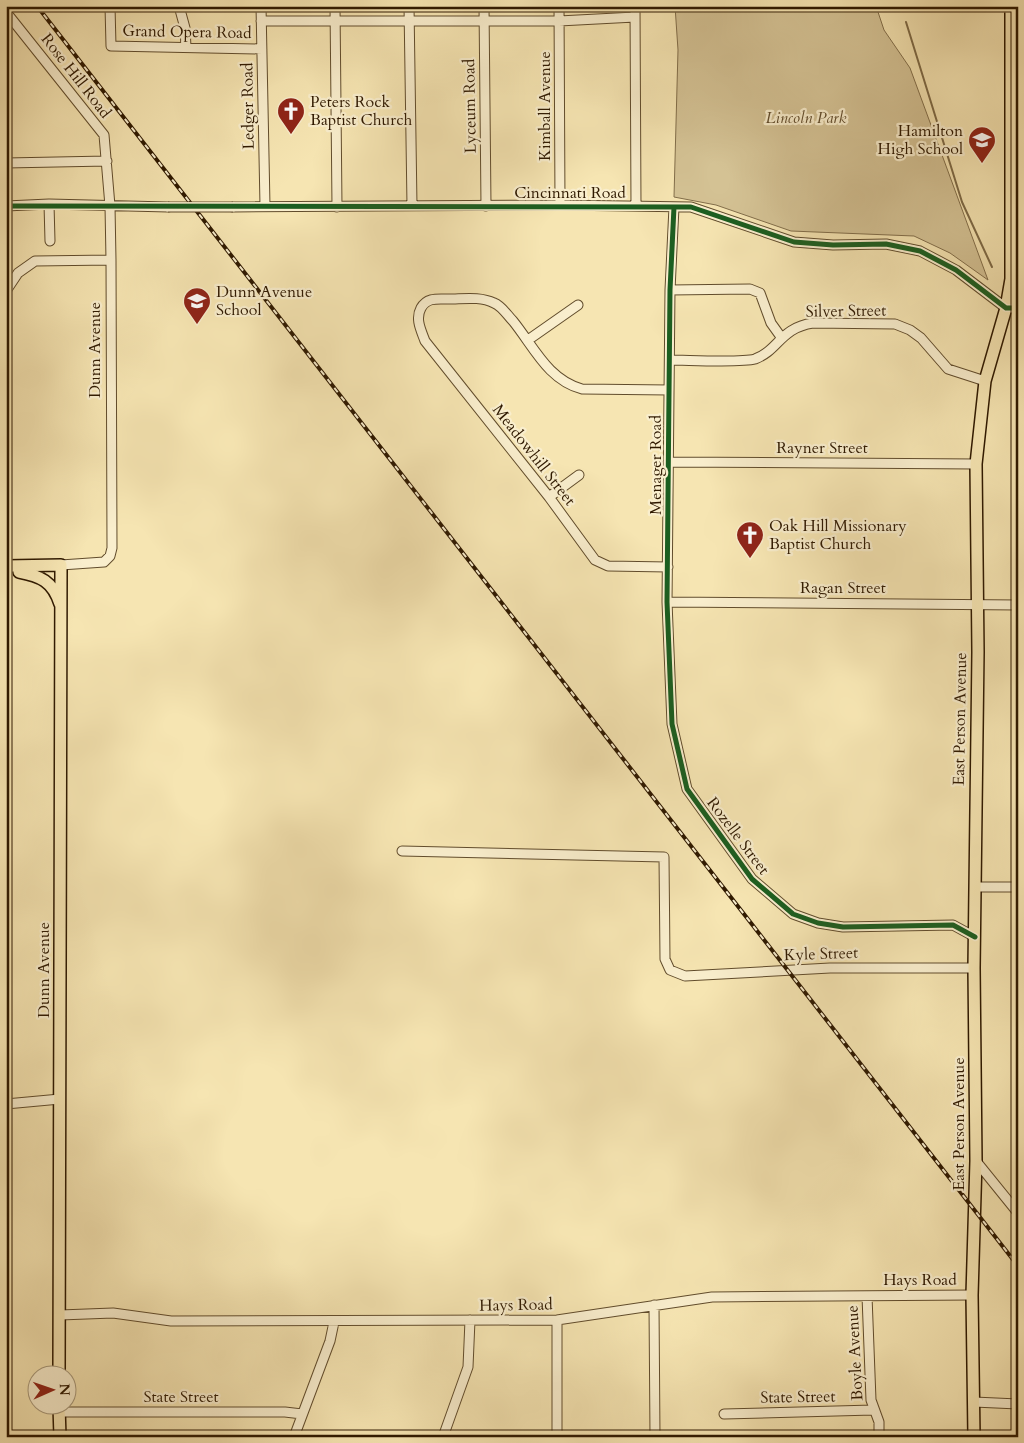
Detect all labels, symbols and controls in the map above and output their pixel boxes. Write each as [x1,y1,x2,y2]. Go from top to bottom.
street label: Grand Opera Road [122,20,252,44]
street label: Rose Hill Road [36,29,116,123]
street label: Kimball Avenue [534,51,556,161]
street label: Lyceum Road [458,58,482,153]
street label: Ledger Road [236,62,260,150]
place label: Peters Rock Baptist Church [310,91,412,131]
church icon: Peters Rock Baptist Church [276,96,306,135]
park label: Lincoln Park [766,107,847,129]
place label: Hamilton High School [878,120,963,160]
school or university icon: Hamilton High School [967,125,997,164]
street label: Cincinnati Road [514,182,626,204]
place label: Dunn Avenue School [216,281,312,321]
school or university icon: Dunn Avenue School [182,286,212,325]
street label: Silver Street [806,299,886,323]
street label: Dunn Avenue [84,302,106,398]
street label: Meadowhill Street [487,400,581,510]
street label: Menager Road [645,415,667,515]
street label: Rayner Street [776,437,868,459]
place label: Oak Hill Missionary Baptist Church [769,515,907,555]
church icon: Oak Hill Missionary Baptist Church [735,520,765,559]
street label: Ragan Street [800,577,886,599]
street label: East Person Avenue [948,652,972,786]
street label: Rozelle Street [701,793,775,879]
street label: Dunn Avenue [33,922,55,1018]
street label: Kyle Street [783,942,859,966]
street label: East Person Avenue [948,1057,970,1191]
street label: Hays Road [883,1269,957,1291]
street label: Hays Road [479,1293,553,1317]
street label: Boyle Avenue [842,1305,868,1401]
north arrow [28,1366,78,1416]
text: N [55,1383,74,1396]
street label: State Street [760,1385,836,1409]
street label: State Street [143,1386,219,1408]

